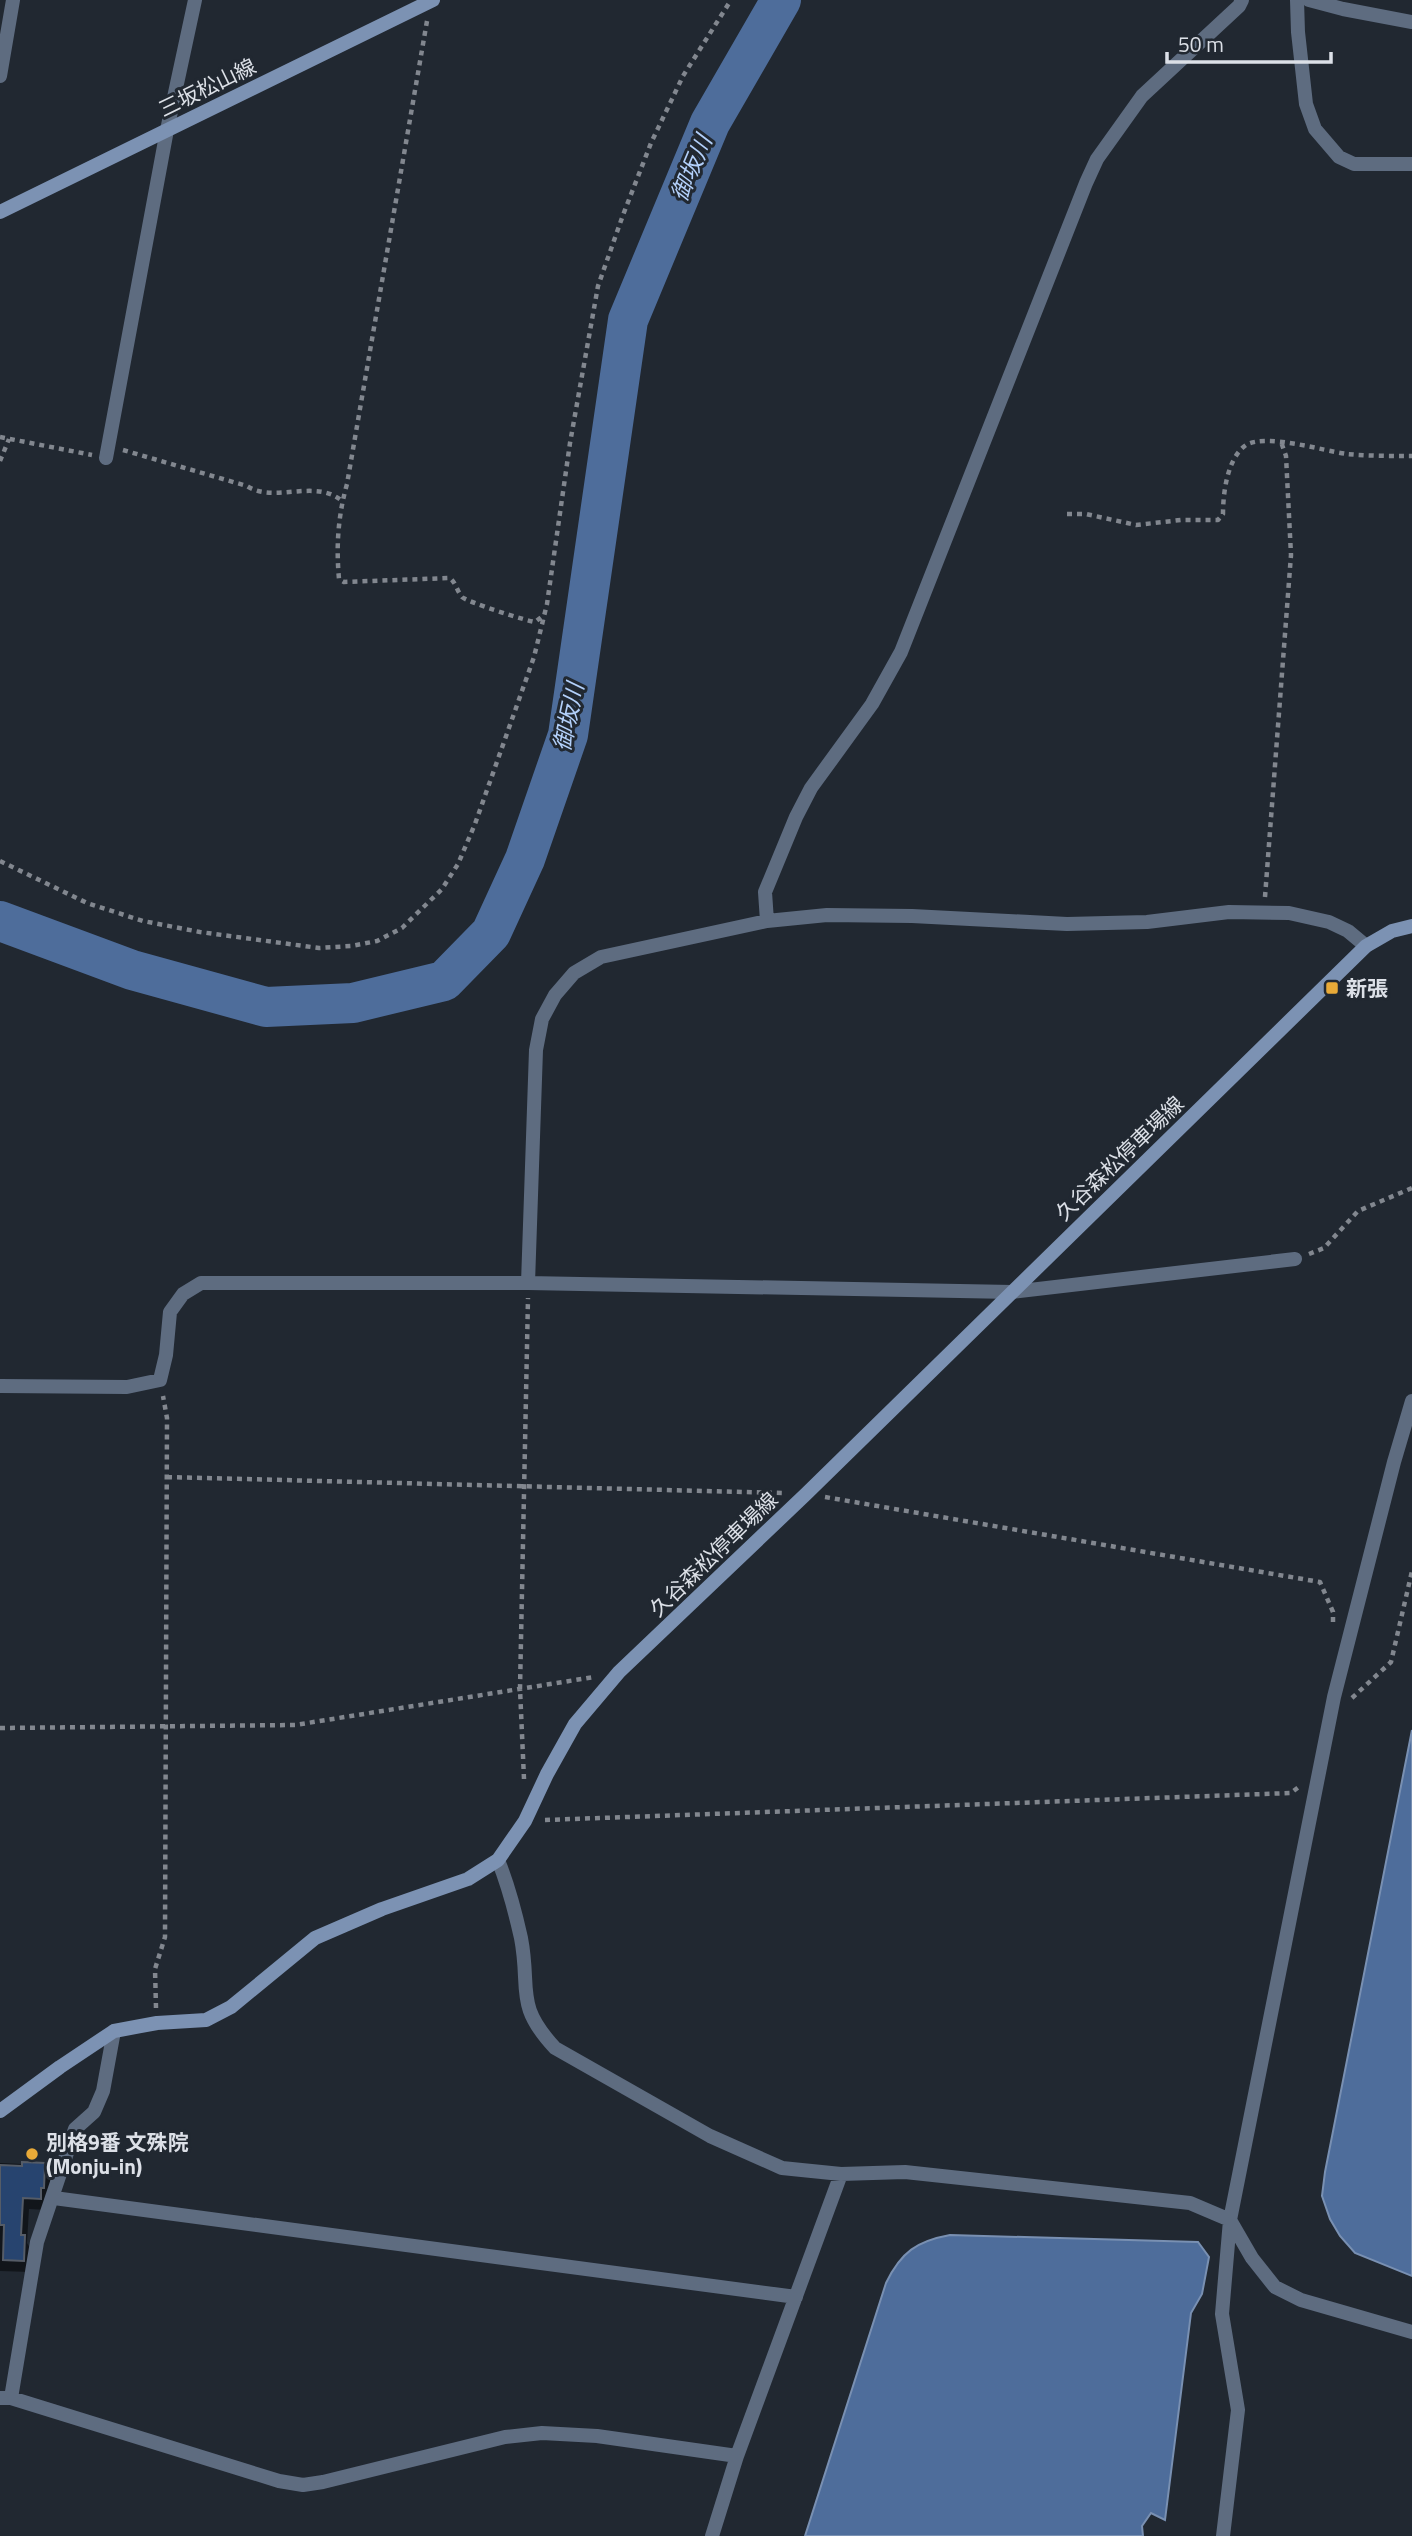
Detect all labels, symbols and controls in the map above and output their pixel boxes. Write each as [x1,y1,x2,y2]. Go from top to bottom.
scale bar [1167,21,1332,65]
text: 50 m [1178,28,1224,60]
street label: 三坂松山線 [153,50,261,124]
water label: 御坂川 [661,127,722,207]
water label: 御坂川 [544,677,593,754]
place label: 新張 [1346,972,1388,1004]
marker: 新張 [1324,980,1340,996]
street label: 久谷森松停車場線 [1047,1088,1191,1228]
street label: 久谷森松停車場線 [641,1484,785,1624]
place label: 別格9番 文殊院 (Monju-in) [46,2126,188,2182]
marker: 別格9番 文殊院 (Monju-in) [24,2146,40,2162]

